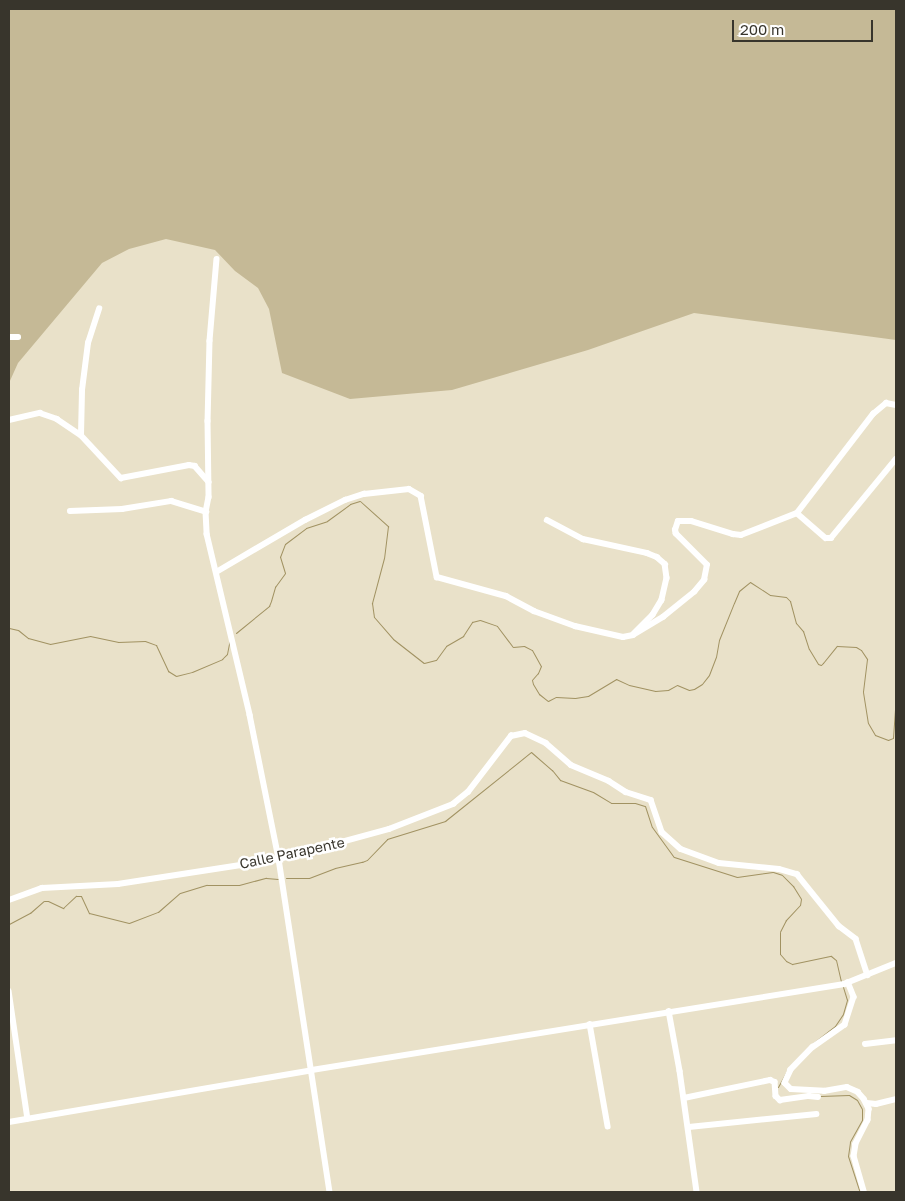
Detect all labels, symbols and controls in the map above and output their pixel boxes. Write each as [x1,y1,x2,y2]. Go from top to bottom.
scale bar [735,10,876,42]
text: 200 m [740,20,784,38]
street label: Calle Parapente [238,834,346,872]

